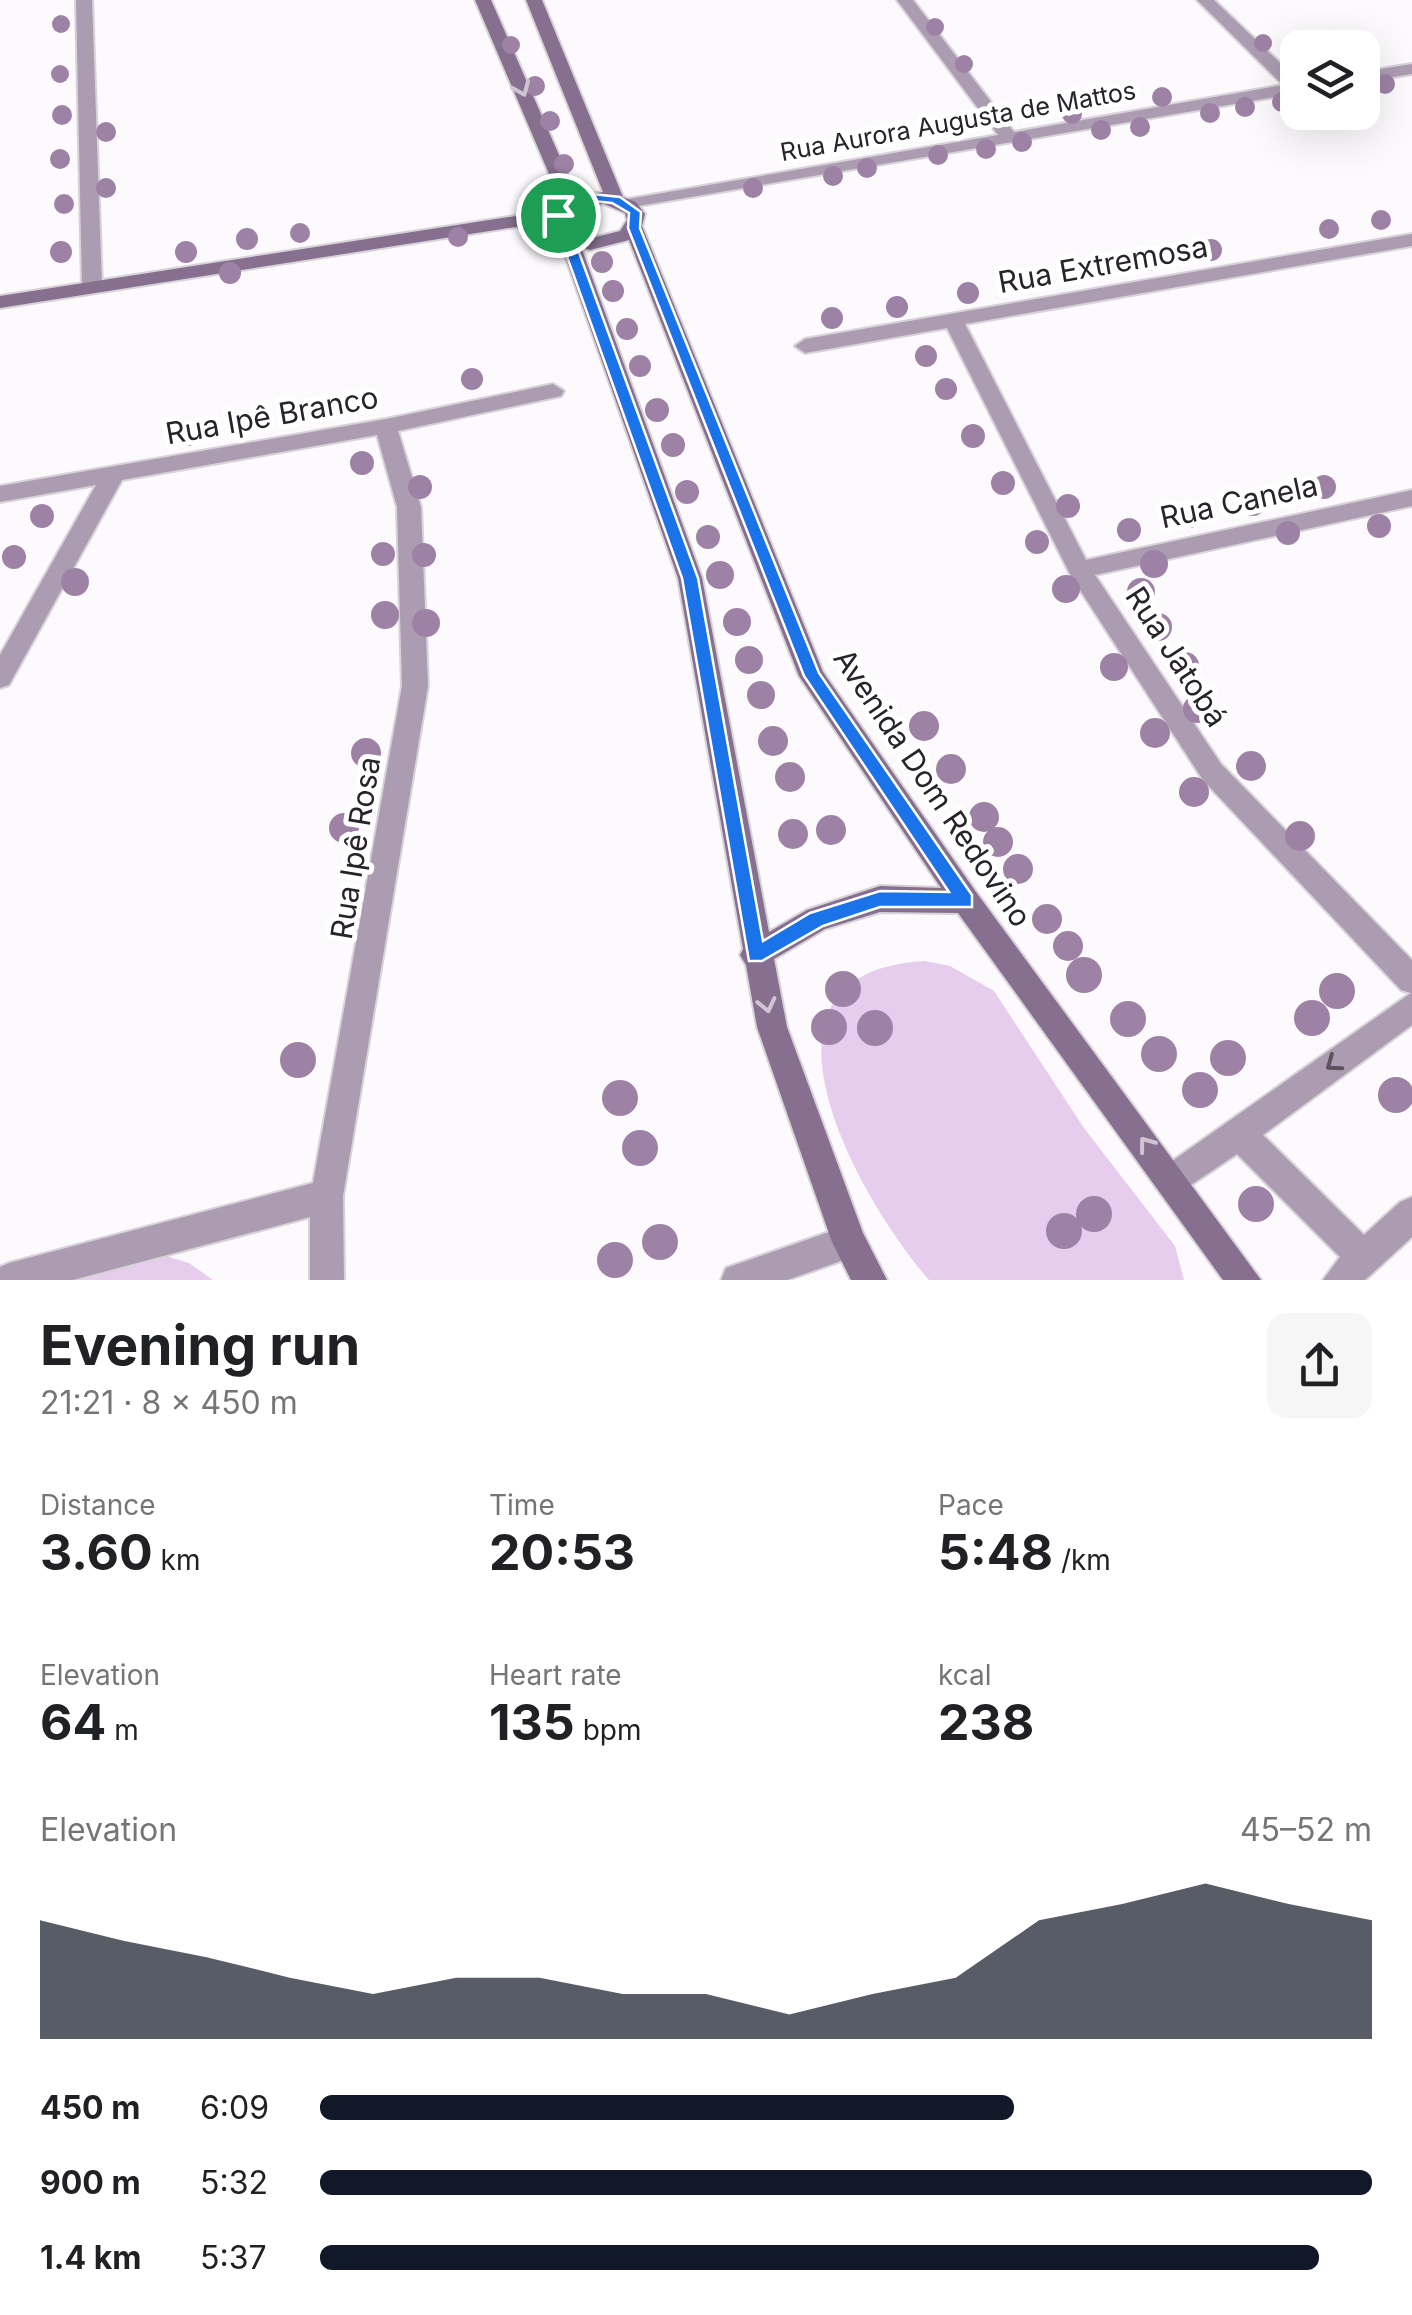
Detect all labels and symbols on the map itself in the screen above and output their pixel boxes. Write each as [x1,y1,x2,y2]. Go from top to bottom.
street label: Rua Aurora Augusta de Mattos [778,75,1138,167]
one-way arrow [510,79,530,97]
pin [516,173,601,258]
street label: Rua Extremosa [995,228,1211,300]
street label: Rua Ipê Branco [163,379,381,451]
street label: Rua Canela [1157,467,1321,535]
street label: Rua Jatobá [1118,580,1235,733]
street label: Avenida Dom Redovino [826,642,1039,933]
street label: Rua Ipê Rosa [323,754,387,942]
one-way arrow [755,996,776,1013]
one-way arrow [1326,1052,1344,1070]
one-way arrow [1140,1137,1157,1155]

